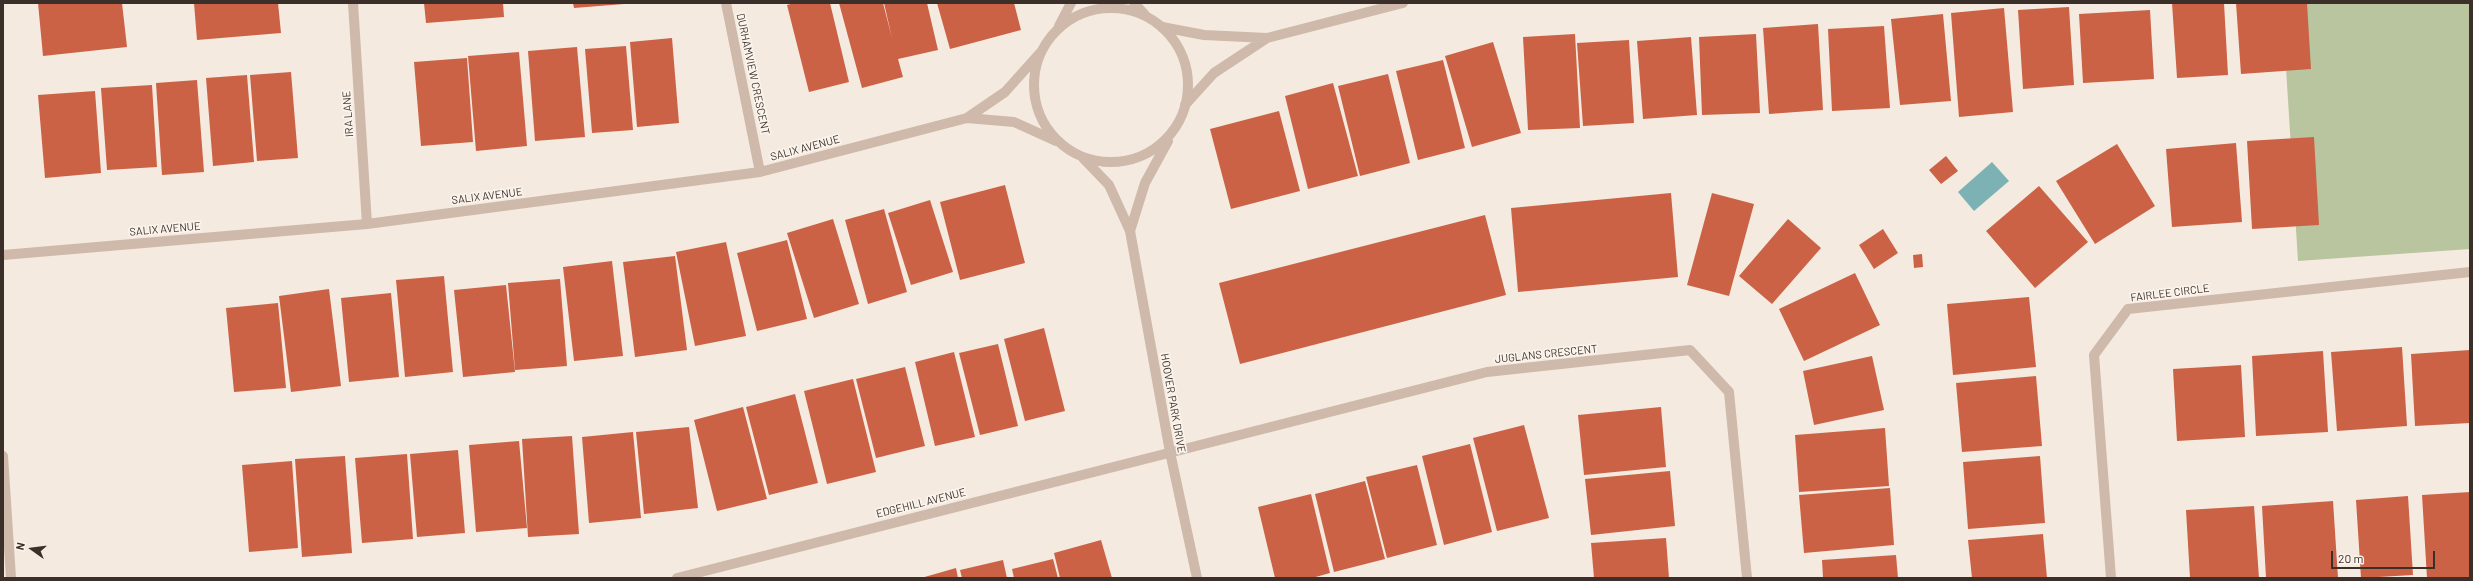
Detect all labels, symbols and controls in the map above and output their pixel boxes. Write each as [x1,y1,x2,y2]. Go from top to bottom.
street label: DURHAMVIEW CRESCENT [734,12,772,136]
street label: IRA LANE [340,91,356,137]
street label: SALIX AVENUE [769,132,841,164]
street label: SALIX AVENUE [451,185,523,207]
street label: SALIX AVENUE [129,219,201,239]
street label: FAIRLEE CIRCLE [2130,282,2210,304]
street label: JUGLANS CRESCENT [1494,342,1598,366]
street label: HOOVER PARK DRIVE [1158,352,1188,454]
street label: EDGEHILL AVENUE [875,485,967,521]
north arrow [12,529,52,569]
text: N [13,541,27,551]
scale bar [2333,543,2437,569]
text: 20 m [2338,551,2364,565]

